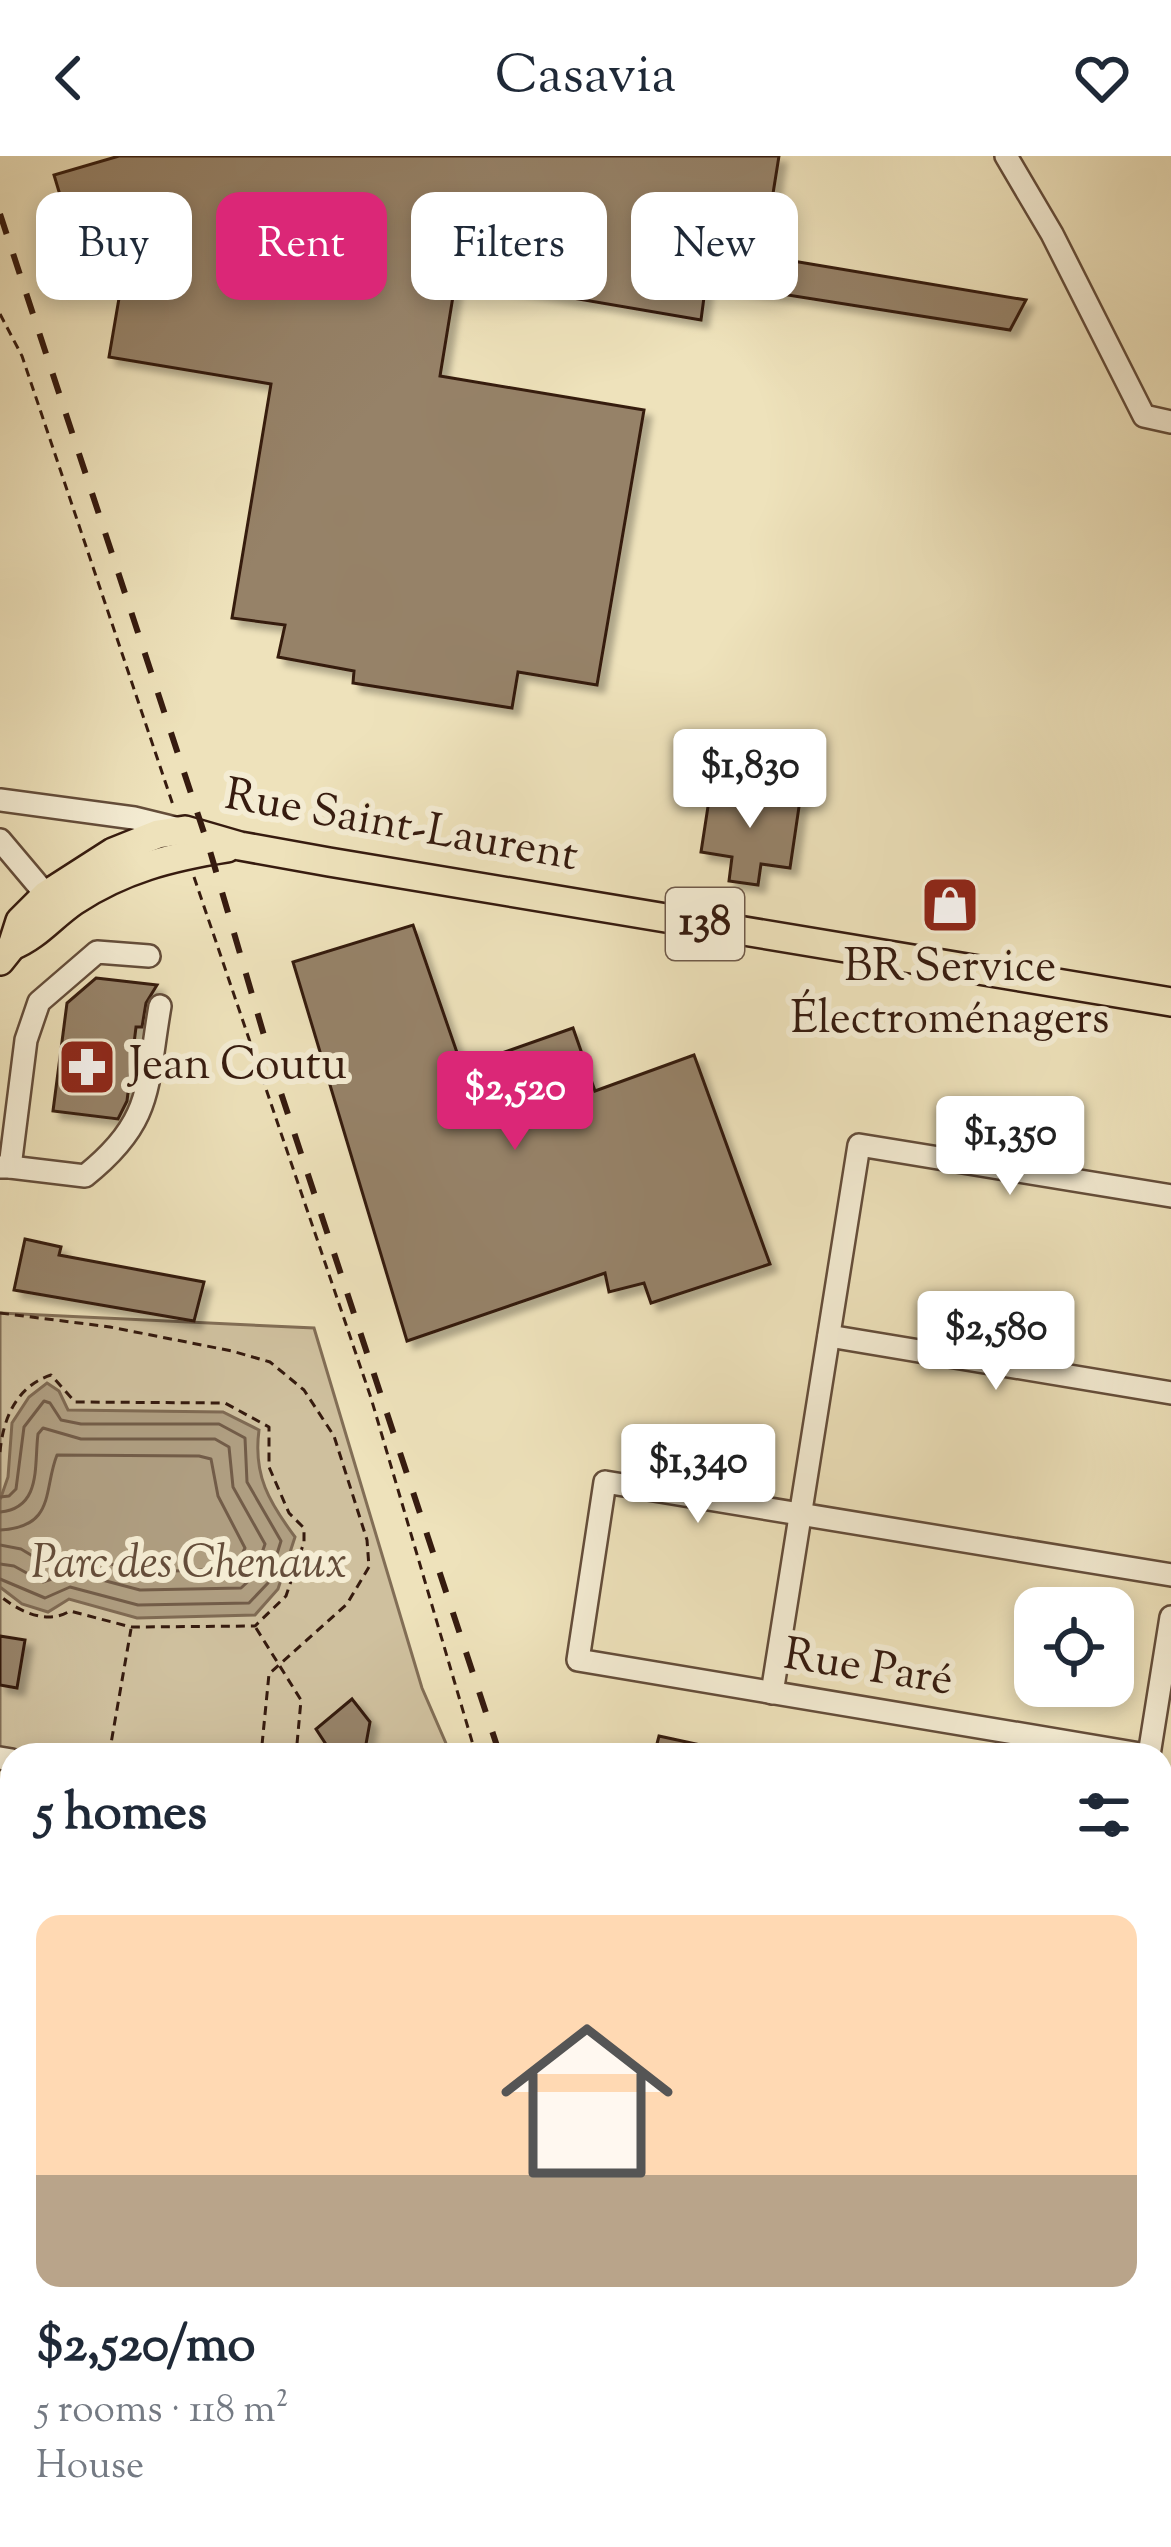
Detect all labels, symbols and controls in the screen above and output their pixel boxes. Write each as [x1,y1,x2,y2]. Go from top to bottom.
text: Casavia [495,39,676,117]
icon: back [36,45,102,111]
icon: heart [1069,45,1135,111]
chip: Buy [36,192,192,300]
chip: Rent [216,192,387,300]
chip: Filters [411,192,607,300]
chip: New [631,192,798,300]
pin: $1,830 [652,729,848,831]
text: $1,830 [700,740,800,796]
street label: Rue Saint-Laurent [219,765,583,891]
shop icon: BR Service Électroménagers [919,874,981,936]
road number: 138 [666,888,744,960]
place label: BR Service Électroménagers [791,937,1109,1054]
place label: Jean Coutu [126,1035,347,1100]
pharmacy icon: Jean Coutu [56,1036,118,1098]
pin: $2,520 [417,1051,613,1153]
text: $2,520 [464,1062,566,1118]
pin: $1,350 [912,1096,1108,1198]
text: $1,350 [963,1107,1057,1163]
pin: $2,580 [898,1291,1094,1393]
text: $2,580 [945,1302,1048,1358]
pin: $1,340 [600,1424,796,1526]
text: $1,340 [648,1435,748,1491]
park label: Parc des Chenaux [31,1533,347,1598]
map controls [1014,1587,1134,1707]
button: locate [1014,1587,1134,1707]
street label: Rue Paré [779,1625,957,1715]
text: 5 homes [36,1779,207,1852]
icon: filters [1071,1782,1137,1848]
icon: home [479,1993,695,2209]
text: $2,520/mo [36,2311,255,2384]
text: 5 rooms · 118 m² [36,2384,289,2440]
text: House [36,2440,144,2496]

